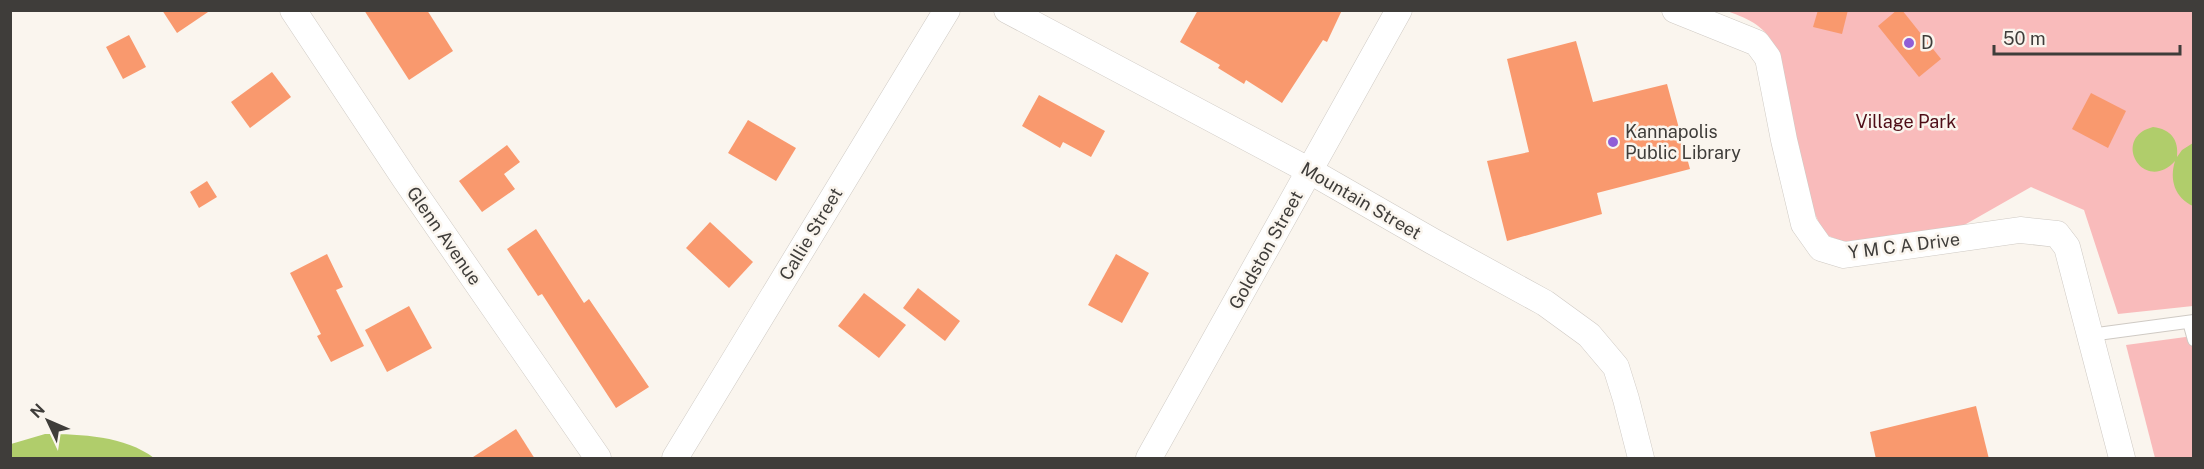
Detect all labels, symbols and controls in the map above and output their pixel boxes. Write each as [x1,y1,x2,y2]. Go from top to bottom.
scale bar [1994,18,2180,56]
text: 50 m [2003,28,2046,49]
place label: D [1921,32,1933,53]
marker: D [1902,36,1916,50]
park label: Village Park [1856,111,1956,132]
place label: Kannapolis Public Library [1625,121,1741,163]
marker: Kannapolis Public Library [1606,135,1620,149]
street label: Mountain Street [1297,158,1425,243]
street label: Glenn Avenue [403,182,486,289]
street label: Callie Street [775,184,846,284]
street label: Goldston Street [1224,187,1307,313]
street label: Y M C A Drive [1847,228,1961,263]
north arrow [18,391,78,451]
text: N [26,400,49,422]

